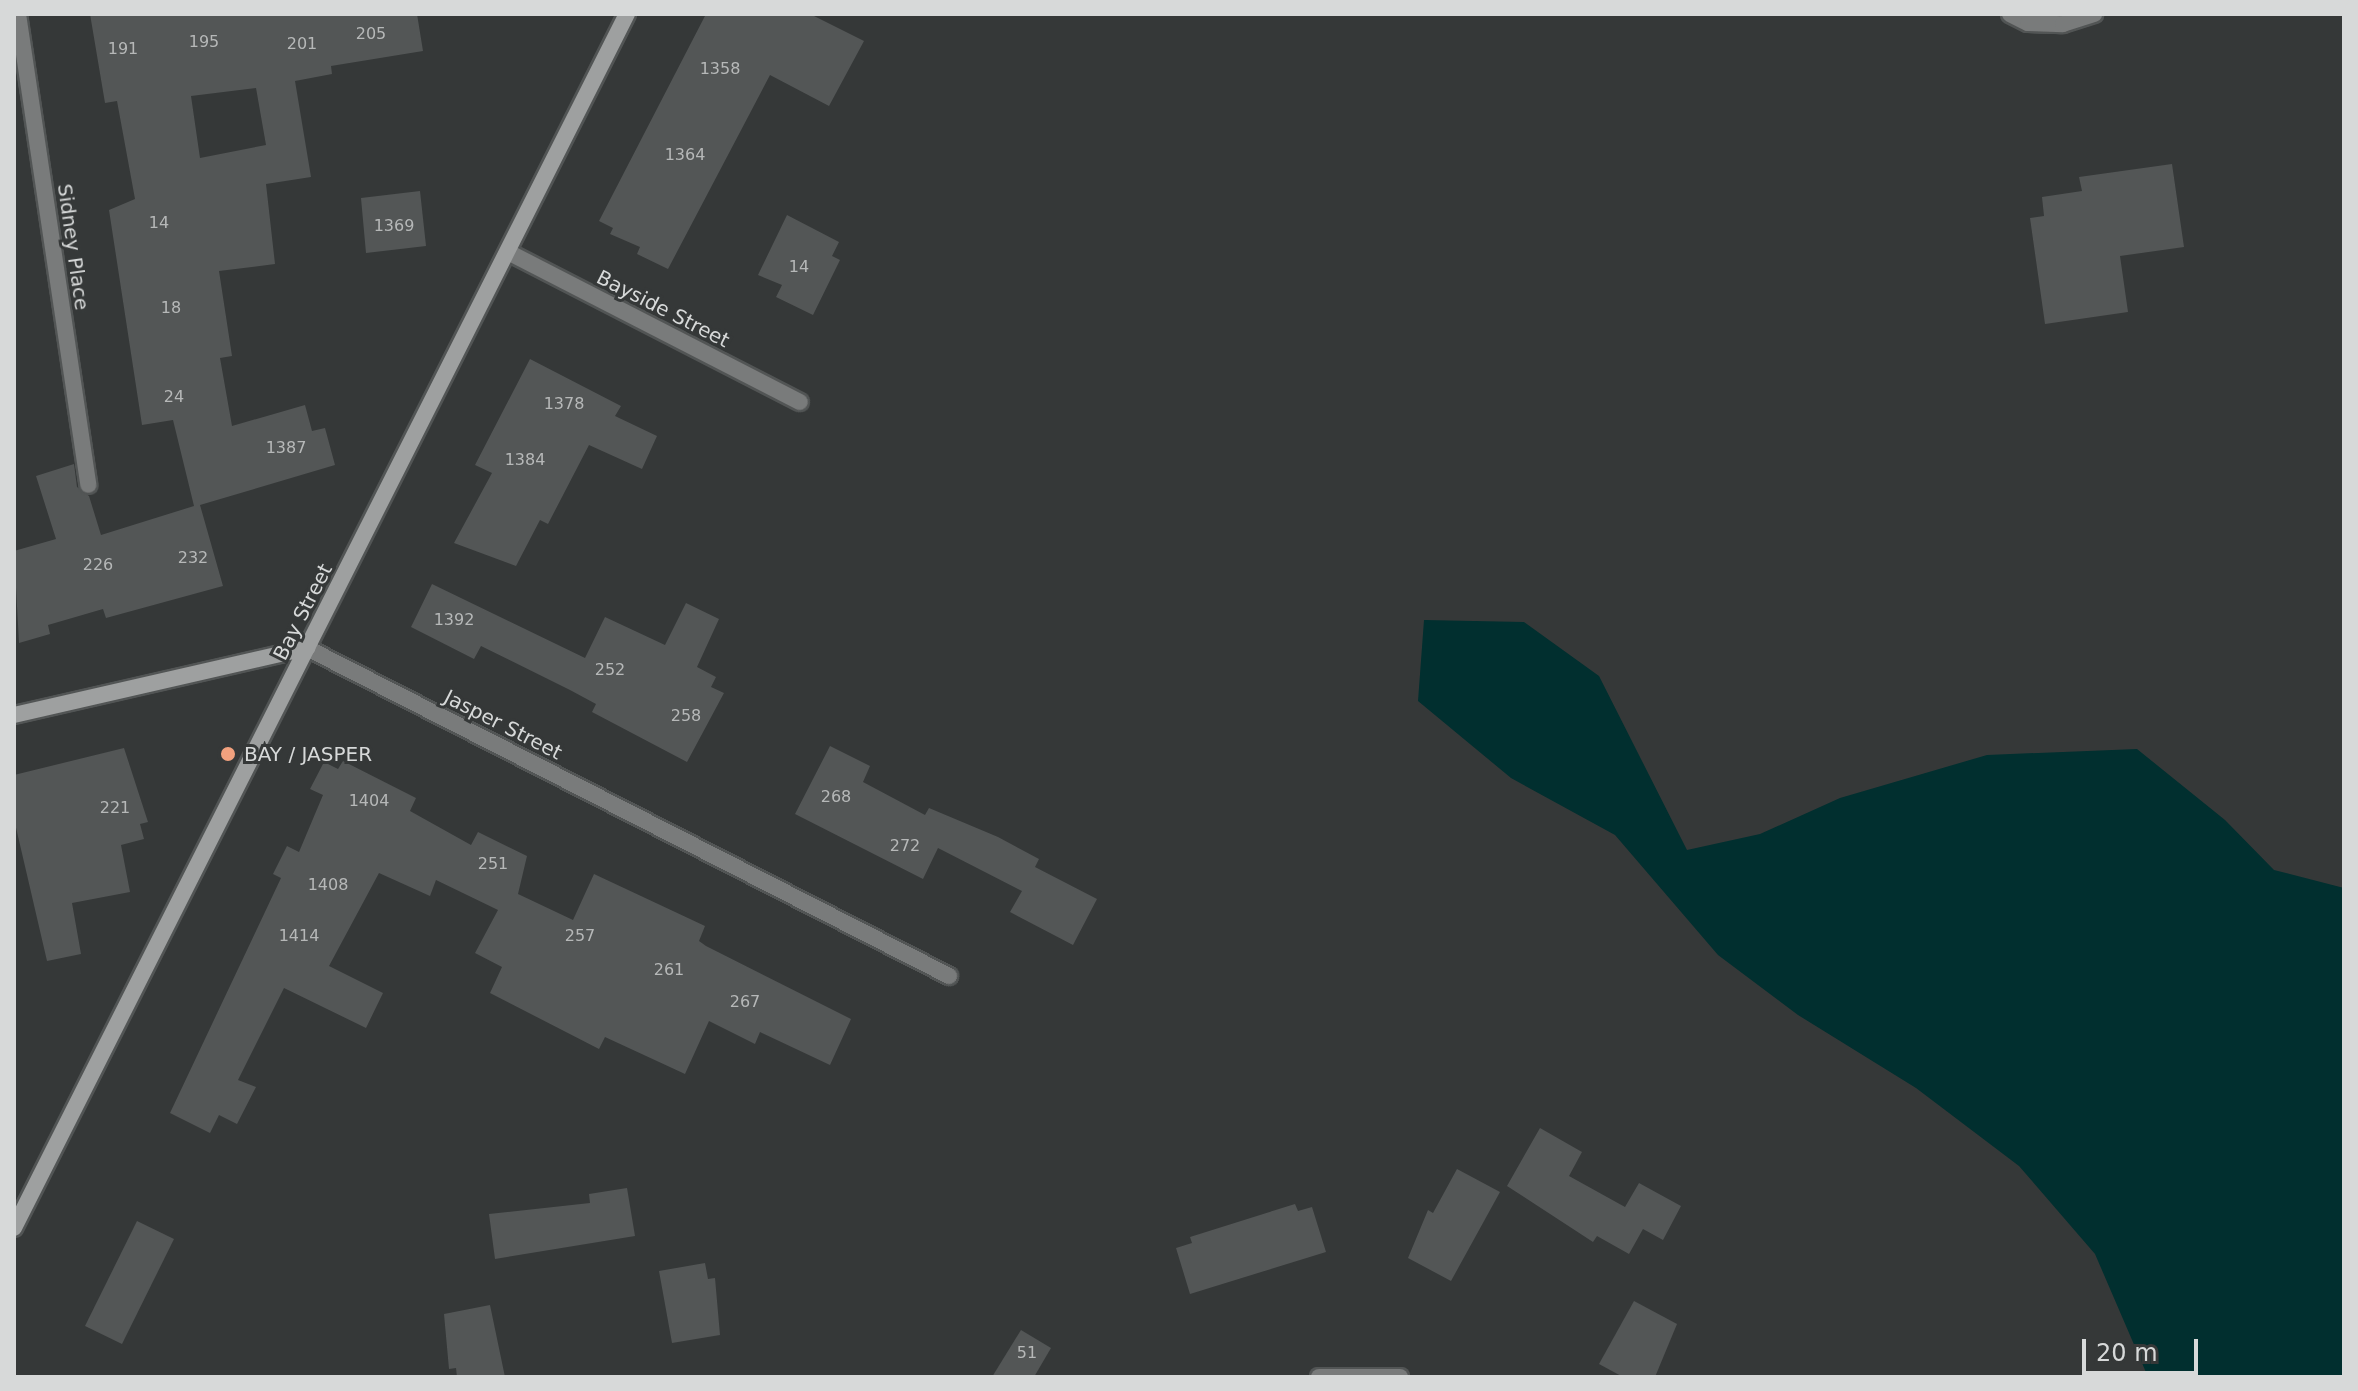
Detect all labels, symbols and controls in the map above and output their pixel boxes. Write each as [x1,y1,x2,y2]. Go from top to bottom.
house number: 205 [356,24,386,44]
house number: 195 [189,32,219,52]
house number: 201 [287,34,317,54]
house number: 191 [108,39,138,59]
house number: 1358 [700,59,740,79]
house number: 1364 [665,145,705,165]
street label: Sidney Place [52,182,94,312]
house number: 14 [149,213,169,233]
house number: 1369 [374,216,414,236]
house number: 14 [789,257,809,277]
street label: Bayside Street [593,265,733,353]
house number: 18 [161,298,181,318]
house number: 24 [164,387,184,407]
house number: 1378 [544,394,584,414]
house number: 1387 [266,438,306,458]
house number: 1384 [505,450,545,470]
house number: 232 [178,548,208,568]
house number: 226 [83,555,113,575]
street label: Bay Street [268,560,338,664]
house number: 1392 [434,610,474,630]
house number: 252 [595,660,625,680]
street label: Jasper Street [440,685,566,765]
house number: 258 [671,706,701,726]
place label: BAY / JASPER [244,742,372,766]
marker: BAY / JASPER [219,745,237,763]
house number: 268 [821,787,851,807]
house number: 1404 [349,791,389,811]
house number: 221 [100,798,130,818]
house number: 272 [890,836,920,856]
house number: 251 [478,854,508,874]
house number: 1408 [308,875,348,895]
house number: 1414 [279,926,319,946]
house number: 257 [565,926,595,946]
house number: 261 [654,960,684,980]
house number: 267 [730,992,760,1012]
scale bar [2086,1323,2202,1373]
text: 20 m [2096,1339,2158,1367]
house number: 51 [1017,1343,1037,1363]

